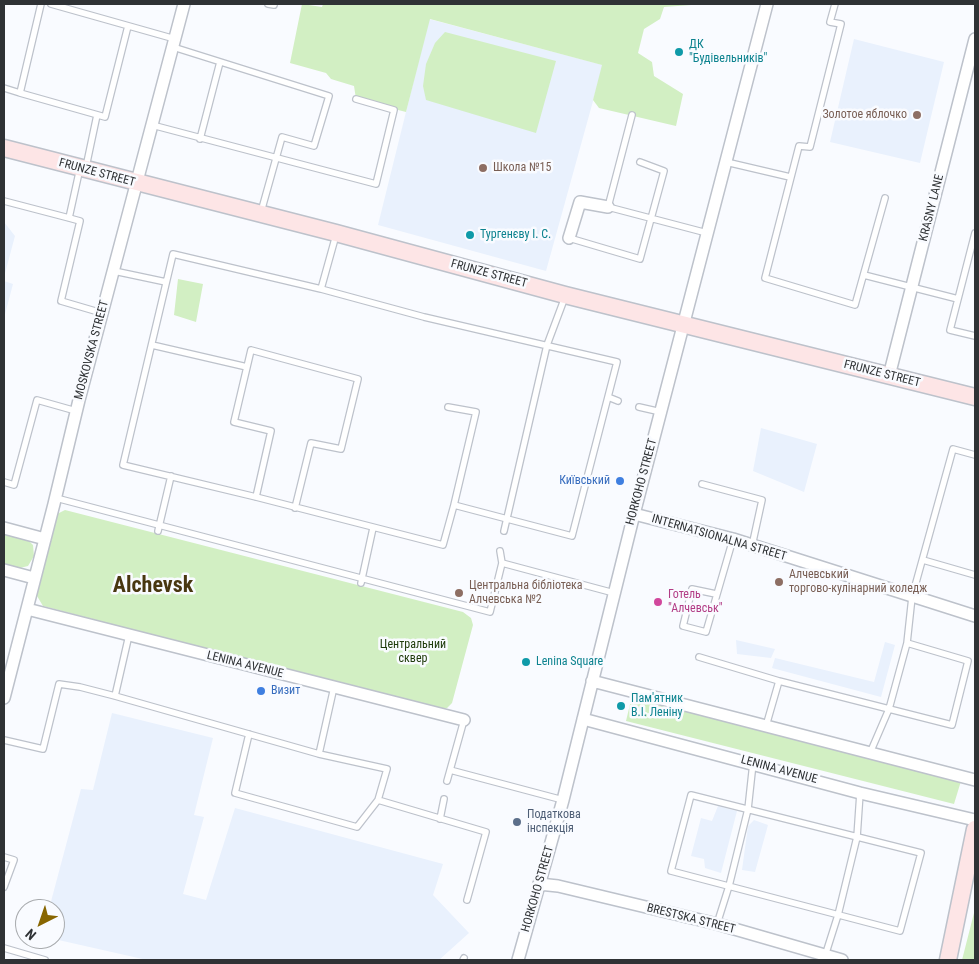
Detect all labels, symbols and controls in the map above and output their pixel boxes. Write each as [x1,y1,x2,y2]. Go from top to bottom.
place label: ДК "Будівельників" [689,38,767,66]
marker: ДК "Будівельників" [673,46,685,58]
place label: Золотое яблочко [822,108,907,122]
marker: Золотое яблочко [911,109,923,121]
street label: FRUNZE STREET [57,156,137,190]
place label: Школа №15 [493,161,551,175]
marker: Школа №15 [477,162,489,174]
street label: KRASNY LANE [917,173,947,243]
place label: Тургенєву І. С. [480,228,551,242]
marker: Тургенєву І. С. [464,229,476,241]
street label: FRUNZE STREET [449,257,529,291]
street label: MOSKOVSKA STREET [72,299,112,401]
street label: FRUNZE STREET [842,358,922,390]
street label: HORKOHO STREET [624,437,660,527]
place label: Київський [559,474,610,488]
marker: Київський [614,475,626,487]
street label: INTERNATSIONALNA STREET [650,512,788,564]
place label: Алчевський торгово-кулінарний коледж [789,568,927,596]
district label: Alchevsk [113,573,193,599]
marker: Алчевський торгово-кулінарний коледж [773,576,785,588]
place label: Центральна бібліотека Алчевська №2 [469,579,583,607]
marker: Центральна бібліотека Алчевська №2 [453,587,465,599]
place label: Готель "Алчевськ" [668,588,723,616]
marker: Готель "Алчевськ" [652,596,664,608]
park label: Центральний сквер [380,638,446,666]
street label: LENINA AVENUE [205,649,285,681]
place label: Lenina Square [536,655,603,669]
marker: Lenina Square [520,656,532,668]
place label: Визит [271,684,300,698]
marker: Визит [255,685,267,697]
place label: Пам'ятник В.I. Ленiну [631,692,683,720]
marker: Пам'ятник В.I. Ленiну [615,700,627,712]
street label: LENINA AVENUE [739,753,819,787]
place label: Податкова інспекція [527,808,581,836]
marker: Податкова інспекція [511,816,523,828]
street label: HORKOHO STREET [519,844,557,934]
north arrow [15,899,65,949]
street label: BRESTSKA STREET [645,901,737,937]
text: N [22,926,39,943]

